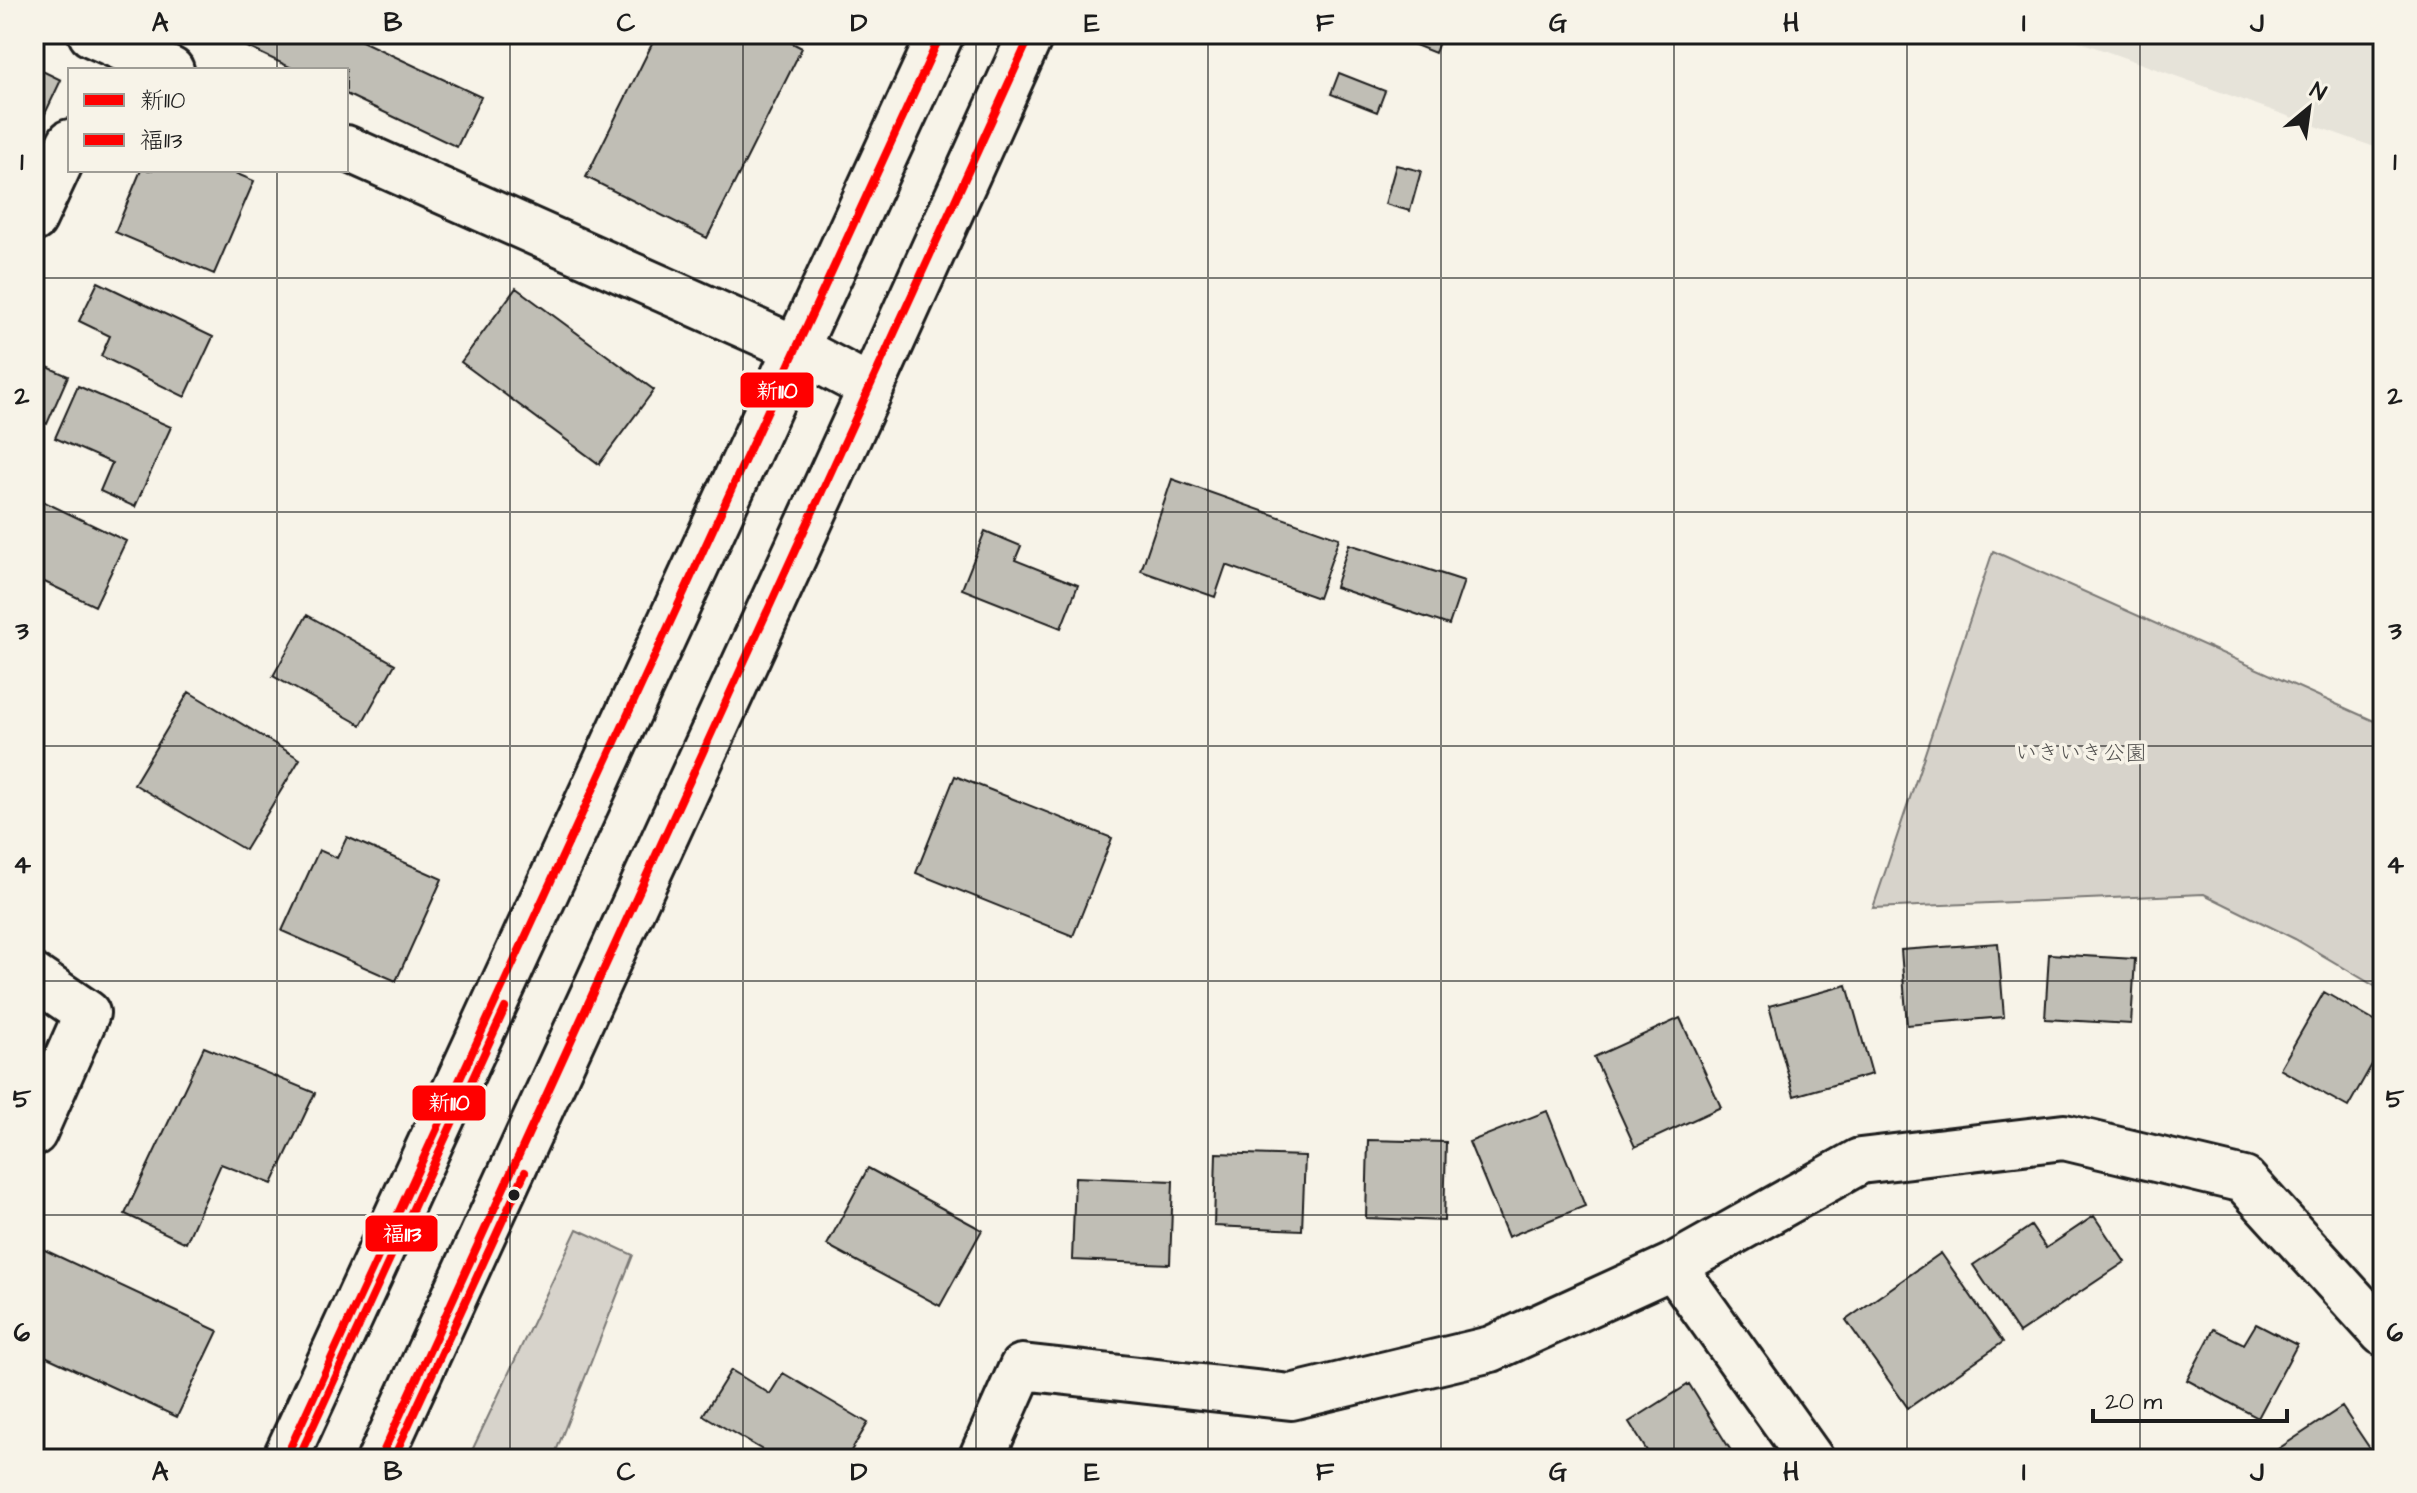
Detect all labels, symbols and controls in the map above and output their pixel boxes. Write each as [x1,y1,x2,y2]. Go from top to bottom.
text: A [152,5,169,41]
text: B [384,5,403,41]
text: C [617,5,636,41]
text: D [851,5,868,41]
text: E [1084,5,1100,41]
text: F [1316,5,1335,41]
text: G [1549,5,1567,41]
text: H [1783,5,1799,41]
text: I [2022,5,2026,41]
text: J [2249,5,2264,41]
legend [68,68,348,172]
north arrow [2269,68,2349,148]
text: N [2304,75,2332,109]
text: 新110 [140,84,185,118]
text: 福113 [140,124,182,158]
text: 1 [20,144,24,180]
text: 1 [2393,144,2397,180]
line badge: 新110 [739,371,815,409]
text: 新110 [756,376,798,407]
text: 2 [14,378,30,414]
text: 2 [2387,378,2403,414]
text: 3 [14,613,29,649]
text: 3 [2387,613,2402,649]
park label: いきいき公園 [2015,738,2147,769]
text: 4 [13,847,31,883]
text: 4 [2386,847,2404,883]
text: 5 [13,1081,32,1117]
text: 5 [2386,1081,2405,1117]
line badge: 新110 [411,1084,487,1122]
text: 新110 [428,1088,470,1119]
unlabelled marker [506,1187,522,1203]
line badge: 福113 [364,1214,439,1253]
text: 福113 [383,1219,422,1250]
text: 6 [14,1315,31,1351]
text: 6 [2387,1315,2404,1351]
scale bar [2093,1373,2287,1423]
text: 20 m [2105,1385,2162,1419]
text: A [152,1454,169,1490]
text: B [384,1454,403,1490]
text: C [617,1454,636,1490]
text: D [851,1454,868,1490]
text: E [1084,1454,1100,1490]
text: F [1316,1454,1335,1490]
text: G [1549,1454,1567,1490]
text: H [1783,1454,1799,1490]
text: I [2022,1454,2026,1490]
text: J [2249,1454,2264,1490]

